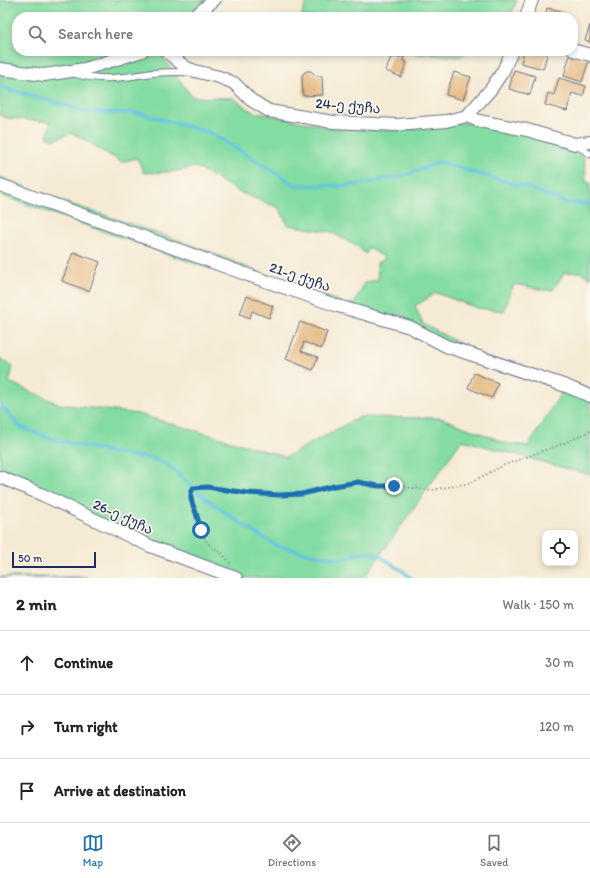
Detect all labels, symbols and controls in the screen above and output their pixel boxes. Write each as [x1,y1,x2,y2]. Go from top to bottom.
search box [12,12,578,56]
icon: search [26,23,48,45]
text: Search here [58,25,133,43]
street label: 24-ე ქუჩა [315,95,381,117]
street label: 21-ე ქუჩა [267,259,333,295]
route end [385,477,403,495]
street label: 26-ე ქუჩა [90,496,156,538]
route start [192,521,210,539]
map controls [542,530,578,566]
button: locate [542,530,578,566]
scale bar [12,550,96,569]
text: 50 m [18,552,42,565]
text: 2 min [16,594,56,614]
text: Walk · 150 m [503,597,574,612]
icon: ahead [16,652,38,674]
text: Continue [54,654,113,672]
text: 30 m [545,655,574,670]
icon: right [16,716,38,738]
text: Turn right [54,718,118,736]
text: 120 m [539,719,574,734]
icon: arrive [16,780,38,802]
text: Arrive at destination [54,782,186,800]
tab: Map [82,832,104,869]
tab: Directions [268,832,316,869]
tab: Saved [480,832,508,869]

